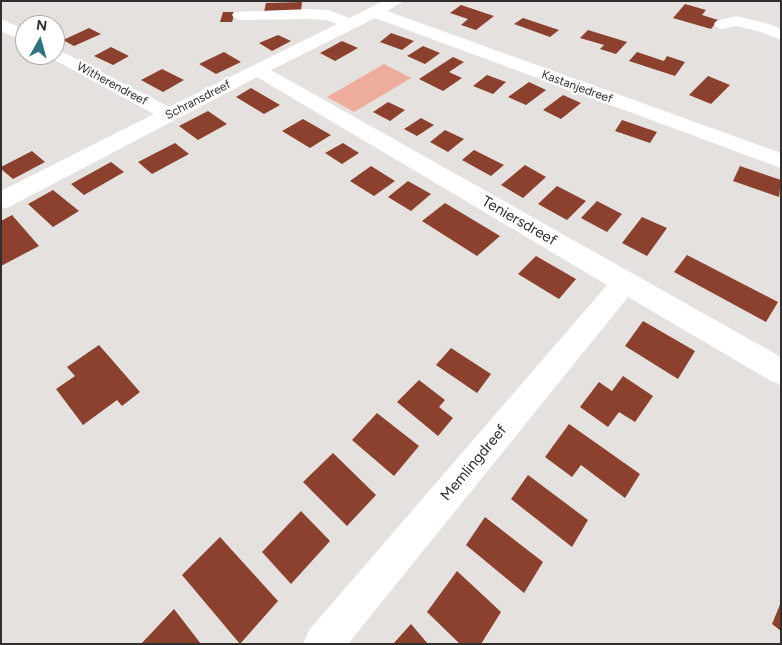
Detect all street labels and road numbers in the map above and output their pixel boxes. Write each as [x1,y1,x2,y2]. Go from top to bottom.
street label: Witherendreef [74,59,150,109]
street label: Kastanjedreef [539,67,615,107]
street label: Schransdreef [163,77,233,123]
street label: Teniersdreef [478,192,560,250]
street label: Memlingdreef [437,421,511,505]

